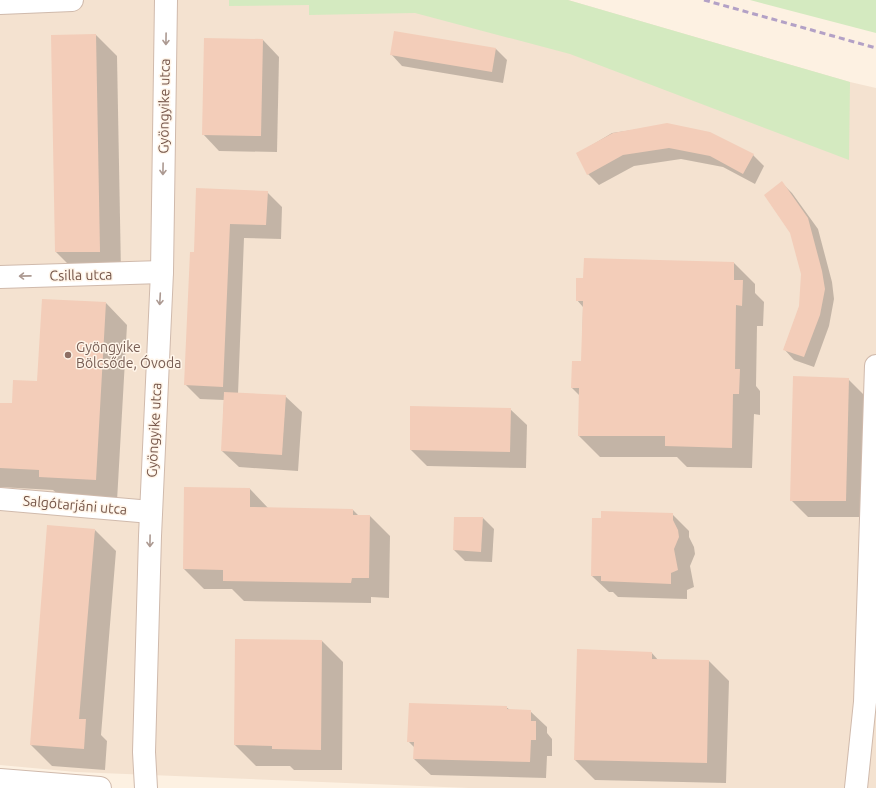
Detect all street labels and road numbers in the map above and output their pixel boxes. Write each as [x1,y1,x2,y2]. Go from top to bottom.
street label: Gyöngyike utca [155,58,173,154]
street label: Csilla utca [49,266,113,284]
street label: Gyöngyike utca [144,382,164,478]
street label: Salgótarjáni utca [22,492,128,518]

